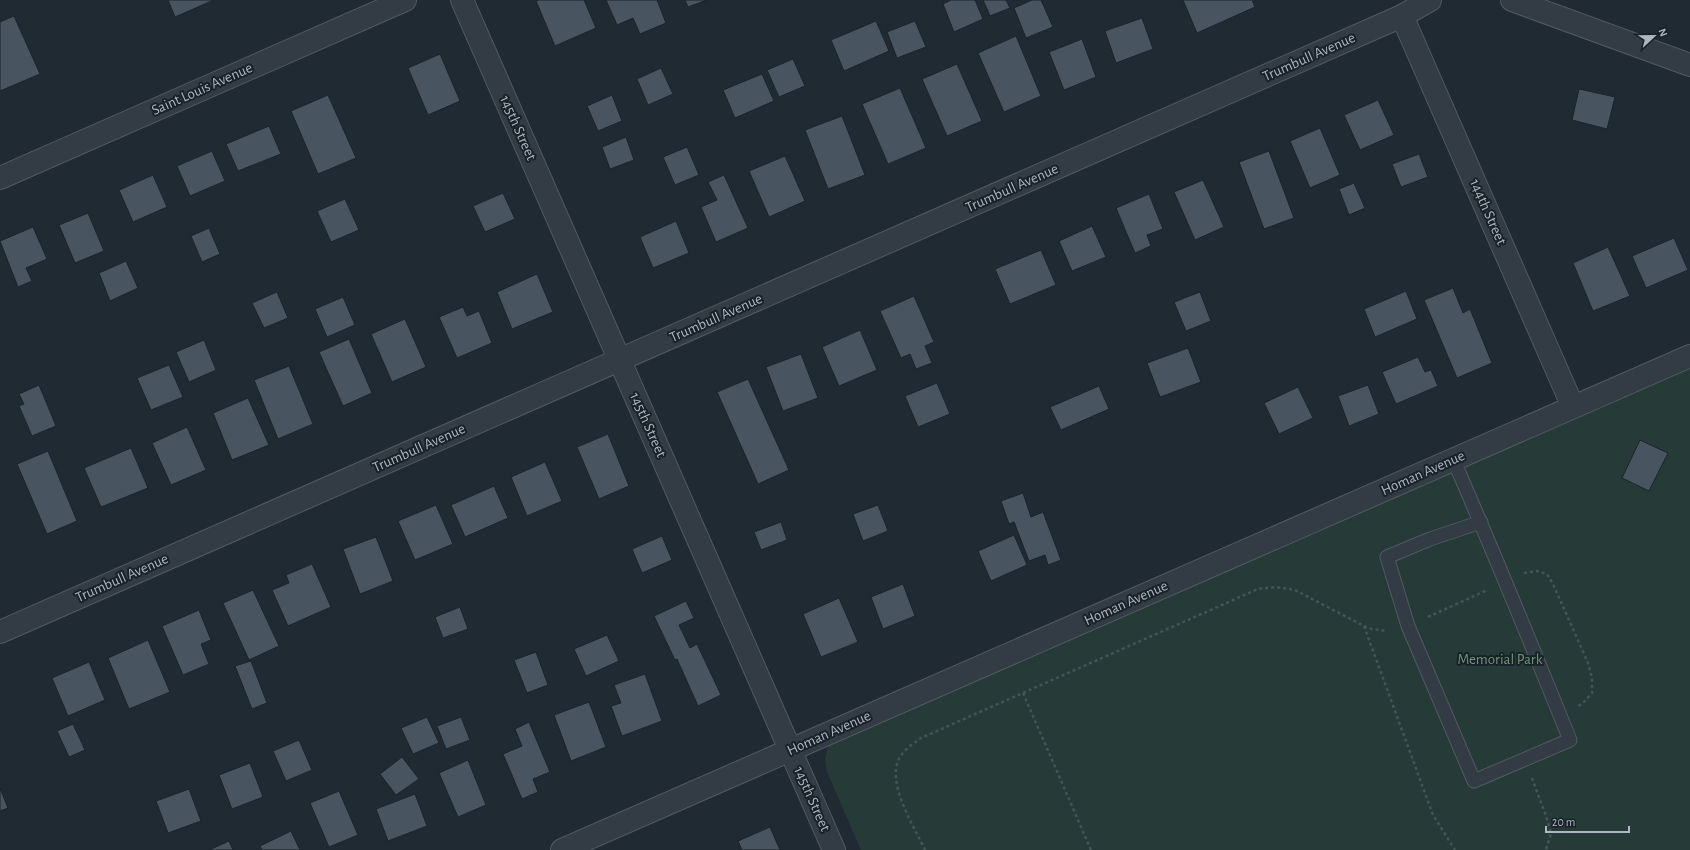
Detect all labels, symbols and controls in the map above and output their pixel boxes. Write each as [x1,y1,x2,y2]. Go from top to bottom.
north arrow [1634,16,1674,56]
text: N [1656,27,1669,38]
street label: Trumbull Avenue [1260,30,1358,84]
street label: Saint Louis Avenue [149,60,255,118]
street label: 145th Street [497,93,539,163]
street label: Trumbull Avenue [963,161,1061,215]
street label: 144th Street [1467,177,1509,247]
street label: Trumbull Avenue [667,291,765,345]
street label: 145th Street [627,390,669,460]
street label: Trumbull Avenue [370,421,468,475]
street label: Homan Avenue [1379,448,1467,498]
street label: Trumbull Avenue [73,551,171,605]
street label: Homan Avenue [1082,578,1170,628]
park label: Memorial Park [1457,652,1543,667]
street label: Homan Avenue [785,708,873,758]
street label: 145th Street [791,764,833,834]
scale bar [1546,808,1629,834]
text: 20 m [1552,816,1575,828]

